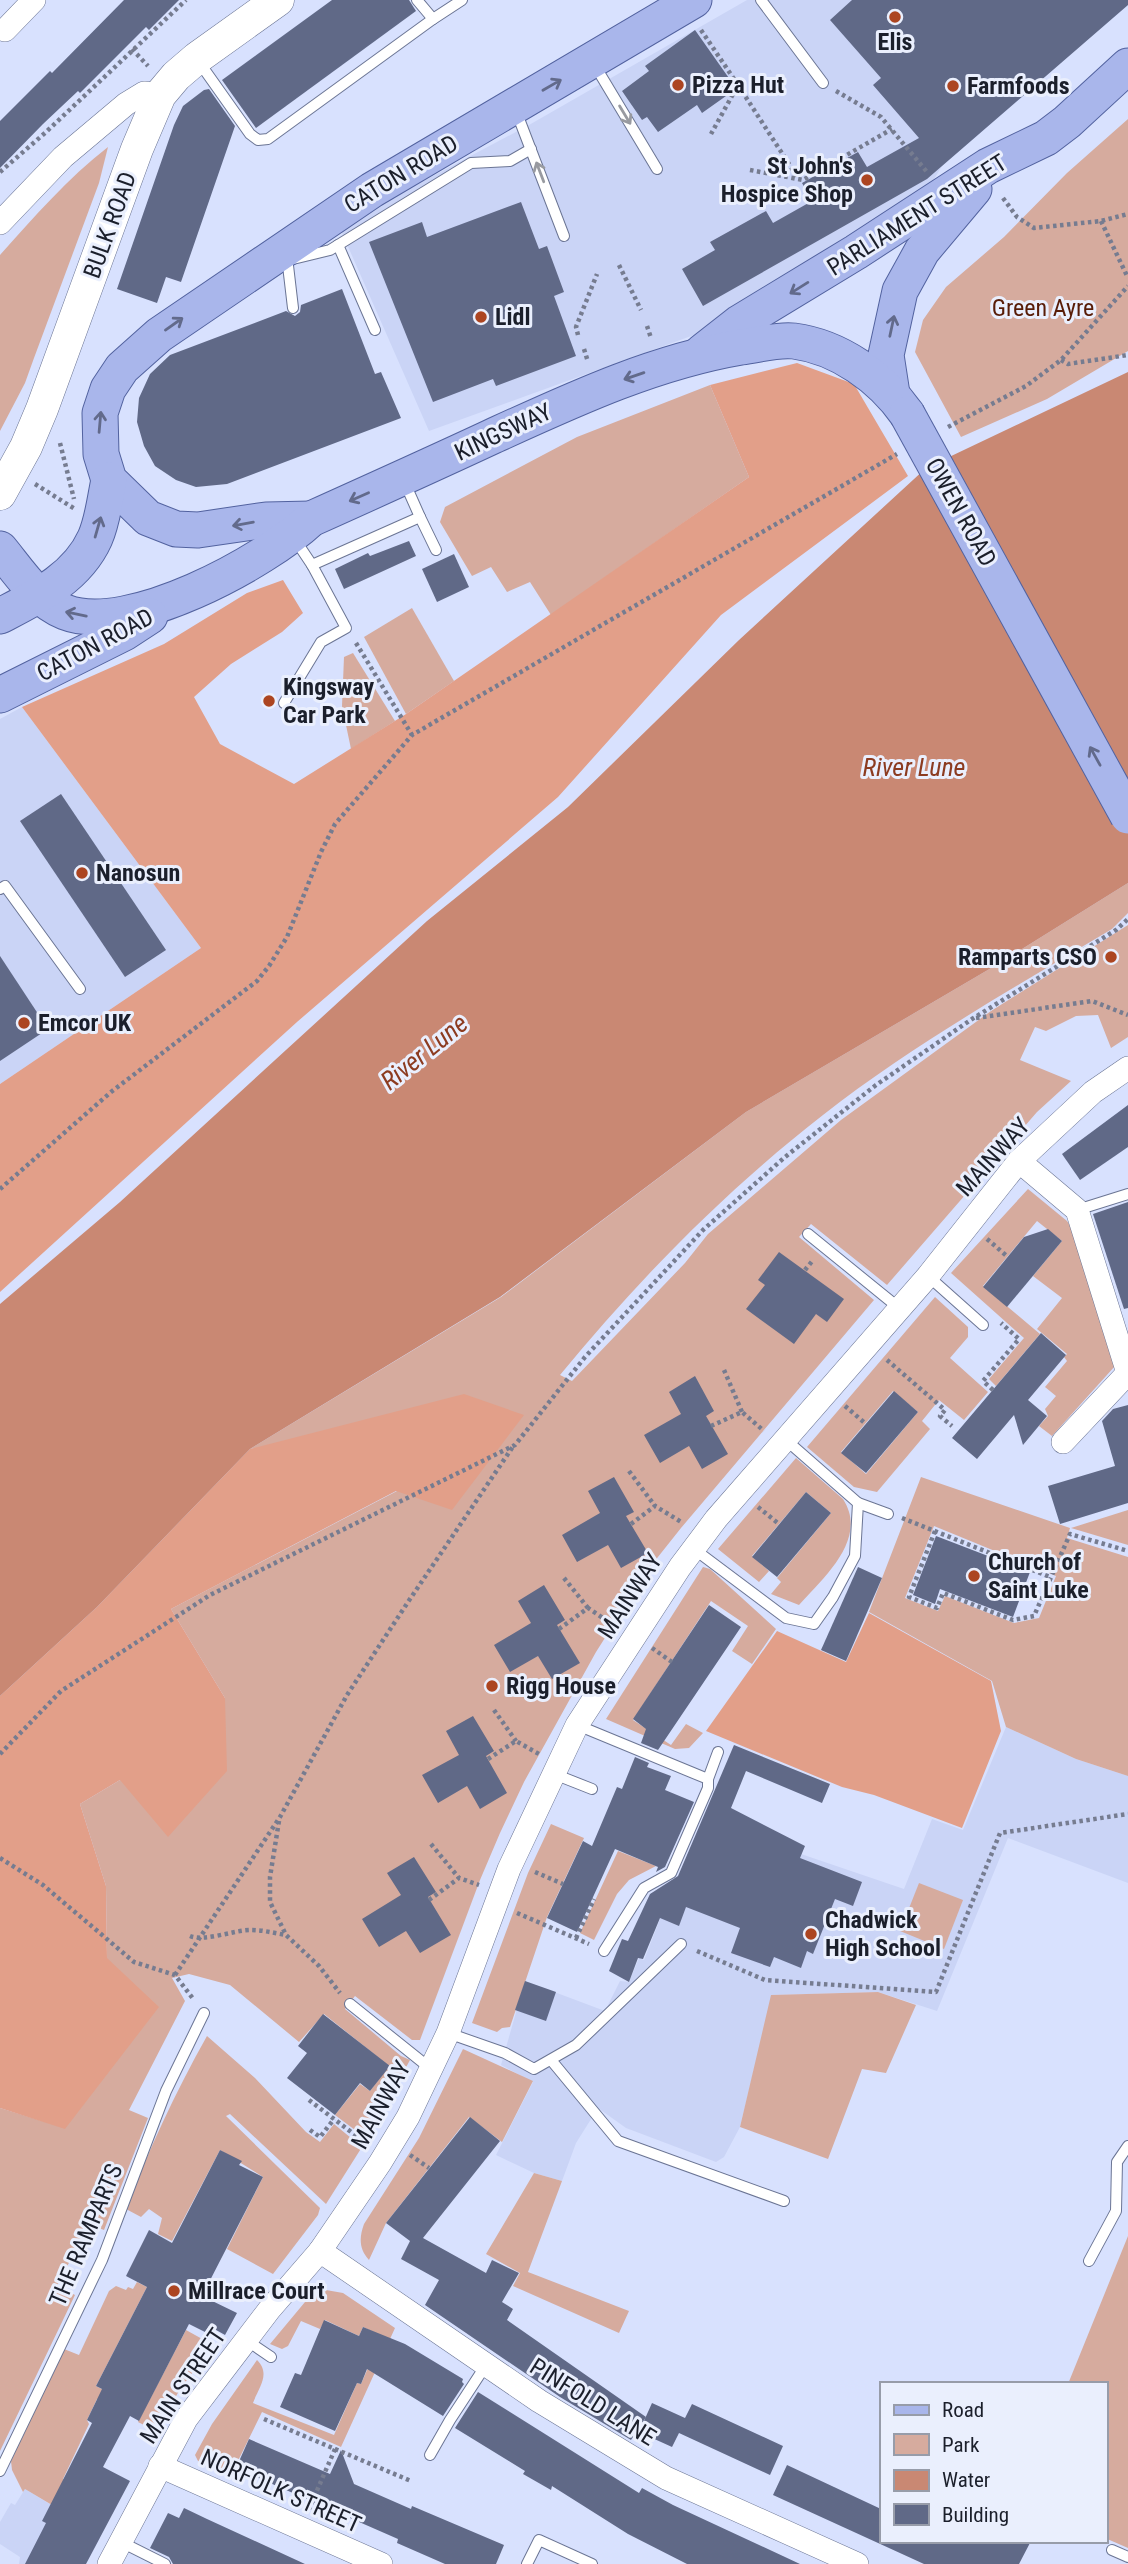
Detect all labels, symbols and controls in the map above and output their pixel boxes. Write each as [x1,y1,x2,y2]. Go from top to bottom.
marker: Elis [887,9,903,25]
place label: Elis [878,28,912,56]
place label: Pizza Hut [692,71,784,99]
place label: Farmfoods [967,72,1070,100]
marker: Pizza Hut [670,77,686,93]
one-way arrow [542,78,562,92]
marker: Farmfoods [945,78,961,94]
one-way arrow [618,105,632,125]
street label: CATON ROAD [339,129,463,219]
street label: PARLIAMENT STREET [822,149,1012,281]
place label: St John's Hospice Shop [721,152,853,208]
one-way arrow [532,161,545,183]
street label: BULK ROAD [78,168,142,282]
marker: St John's Hospice Shop [859,172,875,188]
one-way arrow [789,281,809,295]
park label: Green Ayre [992,294,1094,322]
place label: Lidl [495,303,530,331]
marker: Lidl [473,309,489,325]
one-way arrow [886,315,900,338]
one-way arrow [164,317,183,331]
one-way arrow [624,371,646,383]
street label: KINGSWAY [450,397,556,467]
one-way arrow [94,411,107,434]
street label: OWEN ROAD [920,453,1002,571]
one-way arrow [349,492,370,505]
one-way arrow [92,516,105,538]
one-way arrow [233,518,255,531]
street label: CATON ROAD [32,603,158,687]
one-way arrow [65,606,88,620]
place label: Kingsway Car Park [283,673,374,729]
marker: Kingsway Car Park [261,693,277,709]
one-way arrow [1088,746,1101,767]
water label: River Lune [863,752,965,782]
place label: Nanosun [96,859,180,887]
marker: Nanosun [74,865,90,881]
place label: Ramparts CSO [958,943,1097,971]
marker: Ramparts CSO [1103,949,1119,965]
water label: River Lune [375,1008,473,1096]
place label: Emcor UK [38,1009,132,1037]
marker: Emcor UK [16,1015,32,1031]
street label: MAINWAY [950,1112,1036,1202]
street label: MAINWAY [592,1548,668,1644]
place label: Church of Saint Luke [988,1548,1089,1604]
marker: Church of Saint Luke [966,1568,982,1584]
place label: Rigg House [506,1672,616,1700]
marker: Rigg House [484,1678,500,1694]
place label: Chadwick High School [825,1906,941,1962]
marker: Chadwick High School [803,1926,819,1942]
street label: MAINWAY [345,2056,417,2154]
street label: THE RAMPARTS [43,2160,129,2310]
place label: Millrace Court [188,2277,325,2305]
marker: Millrace Court [166,2283,182,2299]
street label: MAIN STREET [134,2323,232,2449]
street label: PINFOLD LANE [525,2352,661,2452]
legend [880,2382,1107,2543]
text: Road [942,2398,984,2422]
text: Park [942,2433,980,2457]
street label: NORFOLK STREET [197,2443,365,2539]
text: Water [942,2468,990,2492]
text: Building [942,2503,1009,2527]

